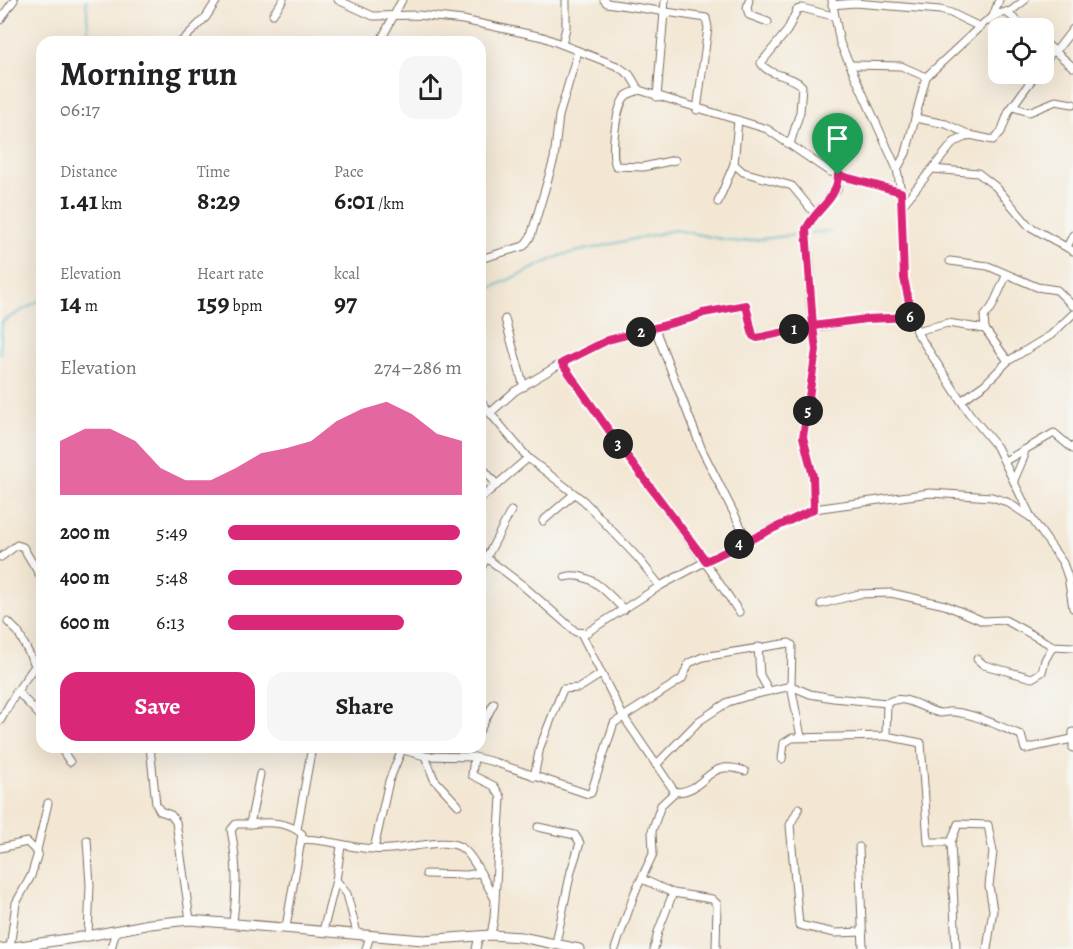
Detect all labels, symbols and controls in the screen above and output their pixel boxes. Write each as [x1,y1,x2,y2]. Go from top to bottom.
map controls [988,18,1054,84]
button: locate [988,18,1054,84]
text: Morning run [60,51,237,96]
button: share [399,56,462,119]
text: 06:17 [60,96,100,123]
pin [812,113,863,175]
icon: arrive [821,122,854,155]
text: Distance [60,161,117,183]
text: Time [197,161,230,183]
text: Pace [334,161,364,183]
text: 1.41 [60,183,98,218]
text: 8:29 [197,183,240,218]
text: 6:01 [334,183,375,218]
text: km [98,193,122,215]
text: /km [375,193,404,215]
text: Elevation [60,263,121,285]
text: Heart rate [197,263,264,285]
text: kcal [334,263,360,285]
text: 14 [60,285,82,320]
text: 159 [197,285,229,320]
text: 97 [334,285,357,320]
text: m [82,295,98,317]
text: bpm [229,295,263,317]
pin: 6 [895,302,925,332]
text: 6 [906,306,914,328]
pin: 1 [779,314,809,344]
pin: 2 [626,317,656,347]
text: 1 [791,318,797,340]
text: 2 [637,321,645,343]
text: Elevation [60,354,137,381]
text: 274–286 m [374,354,462,381]
pin: 5 [793,396,823,426]
text: 5 [805,400,811,422]
pin: 3 [603,429,633,459]
text: 3 [615,433,621,455]
text: 200 m [60,519,110,546]
text: 5:49 [156,519,188,546]
pin: 4 [724,529,754,559]
text: 4 [735,533,743,555]
text: 400 m [60,564,110,591]
text: 5:48 [156,564,188,591]
text: 600 m [60,609,110,636]
text: 6:13 [156,609,185,636]
button: Save [60,672,255,741]
button: Share [267,672,462,741]

